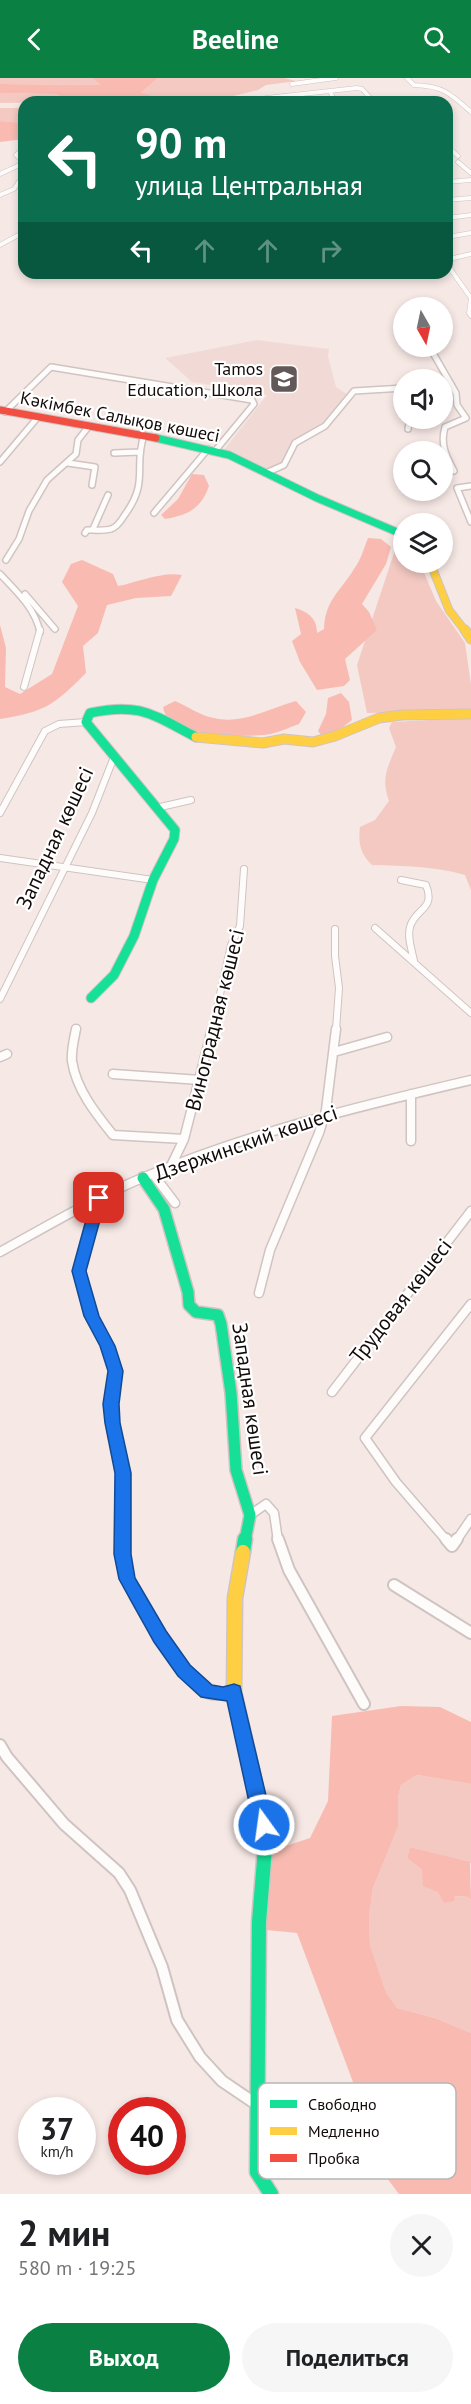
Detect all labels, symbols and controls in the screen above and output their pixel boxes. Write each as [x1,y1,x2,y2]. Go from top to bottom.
text: Beeline [192,22,279,56]
icon: back [18,23,51,56]
icon: search [420,23,453,56]
text: 90 m [135,115,227,170]
icon: left [36,120,114,198]
text: улица Центральная [135,168,363,202]
icon: left [125,234,158,267]
icon: ahead [188,234,221,267]
icon: ahead [251,234,284,267]
icon: right [314,234,347,267]
north arrow [393,297,453,357]
map controls [393,297,453,573]
place label: Tamos Education, Школа [127,357,263,401]
school or university icon: Tamos Education, Школа [268,363,300,395]
button: sound [393,369,453,429]
street label: Кәкімбек Салықов көшесі [18,386,222,447]
button: search [393,441,453,501]
button: layers [393,513,453,573]
street label: Западная көшесі [10,762,99,913]
street label: Виноградная көшесі [179,926,250,1114]
street label: Дзержинский көшесі [151,1099,341,1187]
pin [73,1172,124,1223]
icon: arrive [82,1181,115,1214]
street label: Трудовая көшесі [343,1233,458,1369]
street label: Западная көшесі [226,1321,275,1477]
position arrow [232,1793,296,1857]
legend [258,2083,456,2179]
text: Свободно [308,2094,377,2114]
speed limit sign: 40 [108,2097,186,2175]
text: 37 [40,2109,74,2148]
text: Медленно [308,2121,380,2141]
text: km/h [41,2142,73,2161]
text: Пробка [308,2148,360,2168]
text: 2 мин [18,2209,110,2256]
button: close [390,2214,453,2277]
text: 580 m · 19:25 [18,2255,136,2281]
button: Выход [18,2323,230,2392]
button: Поделиться [242,2323,453,2392]

